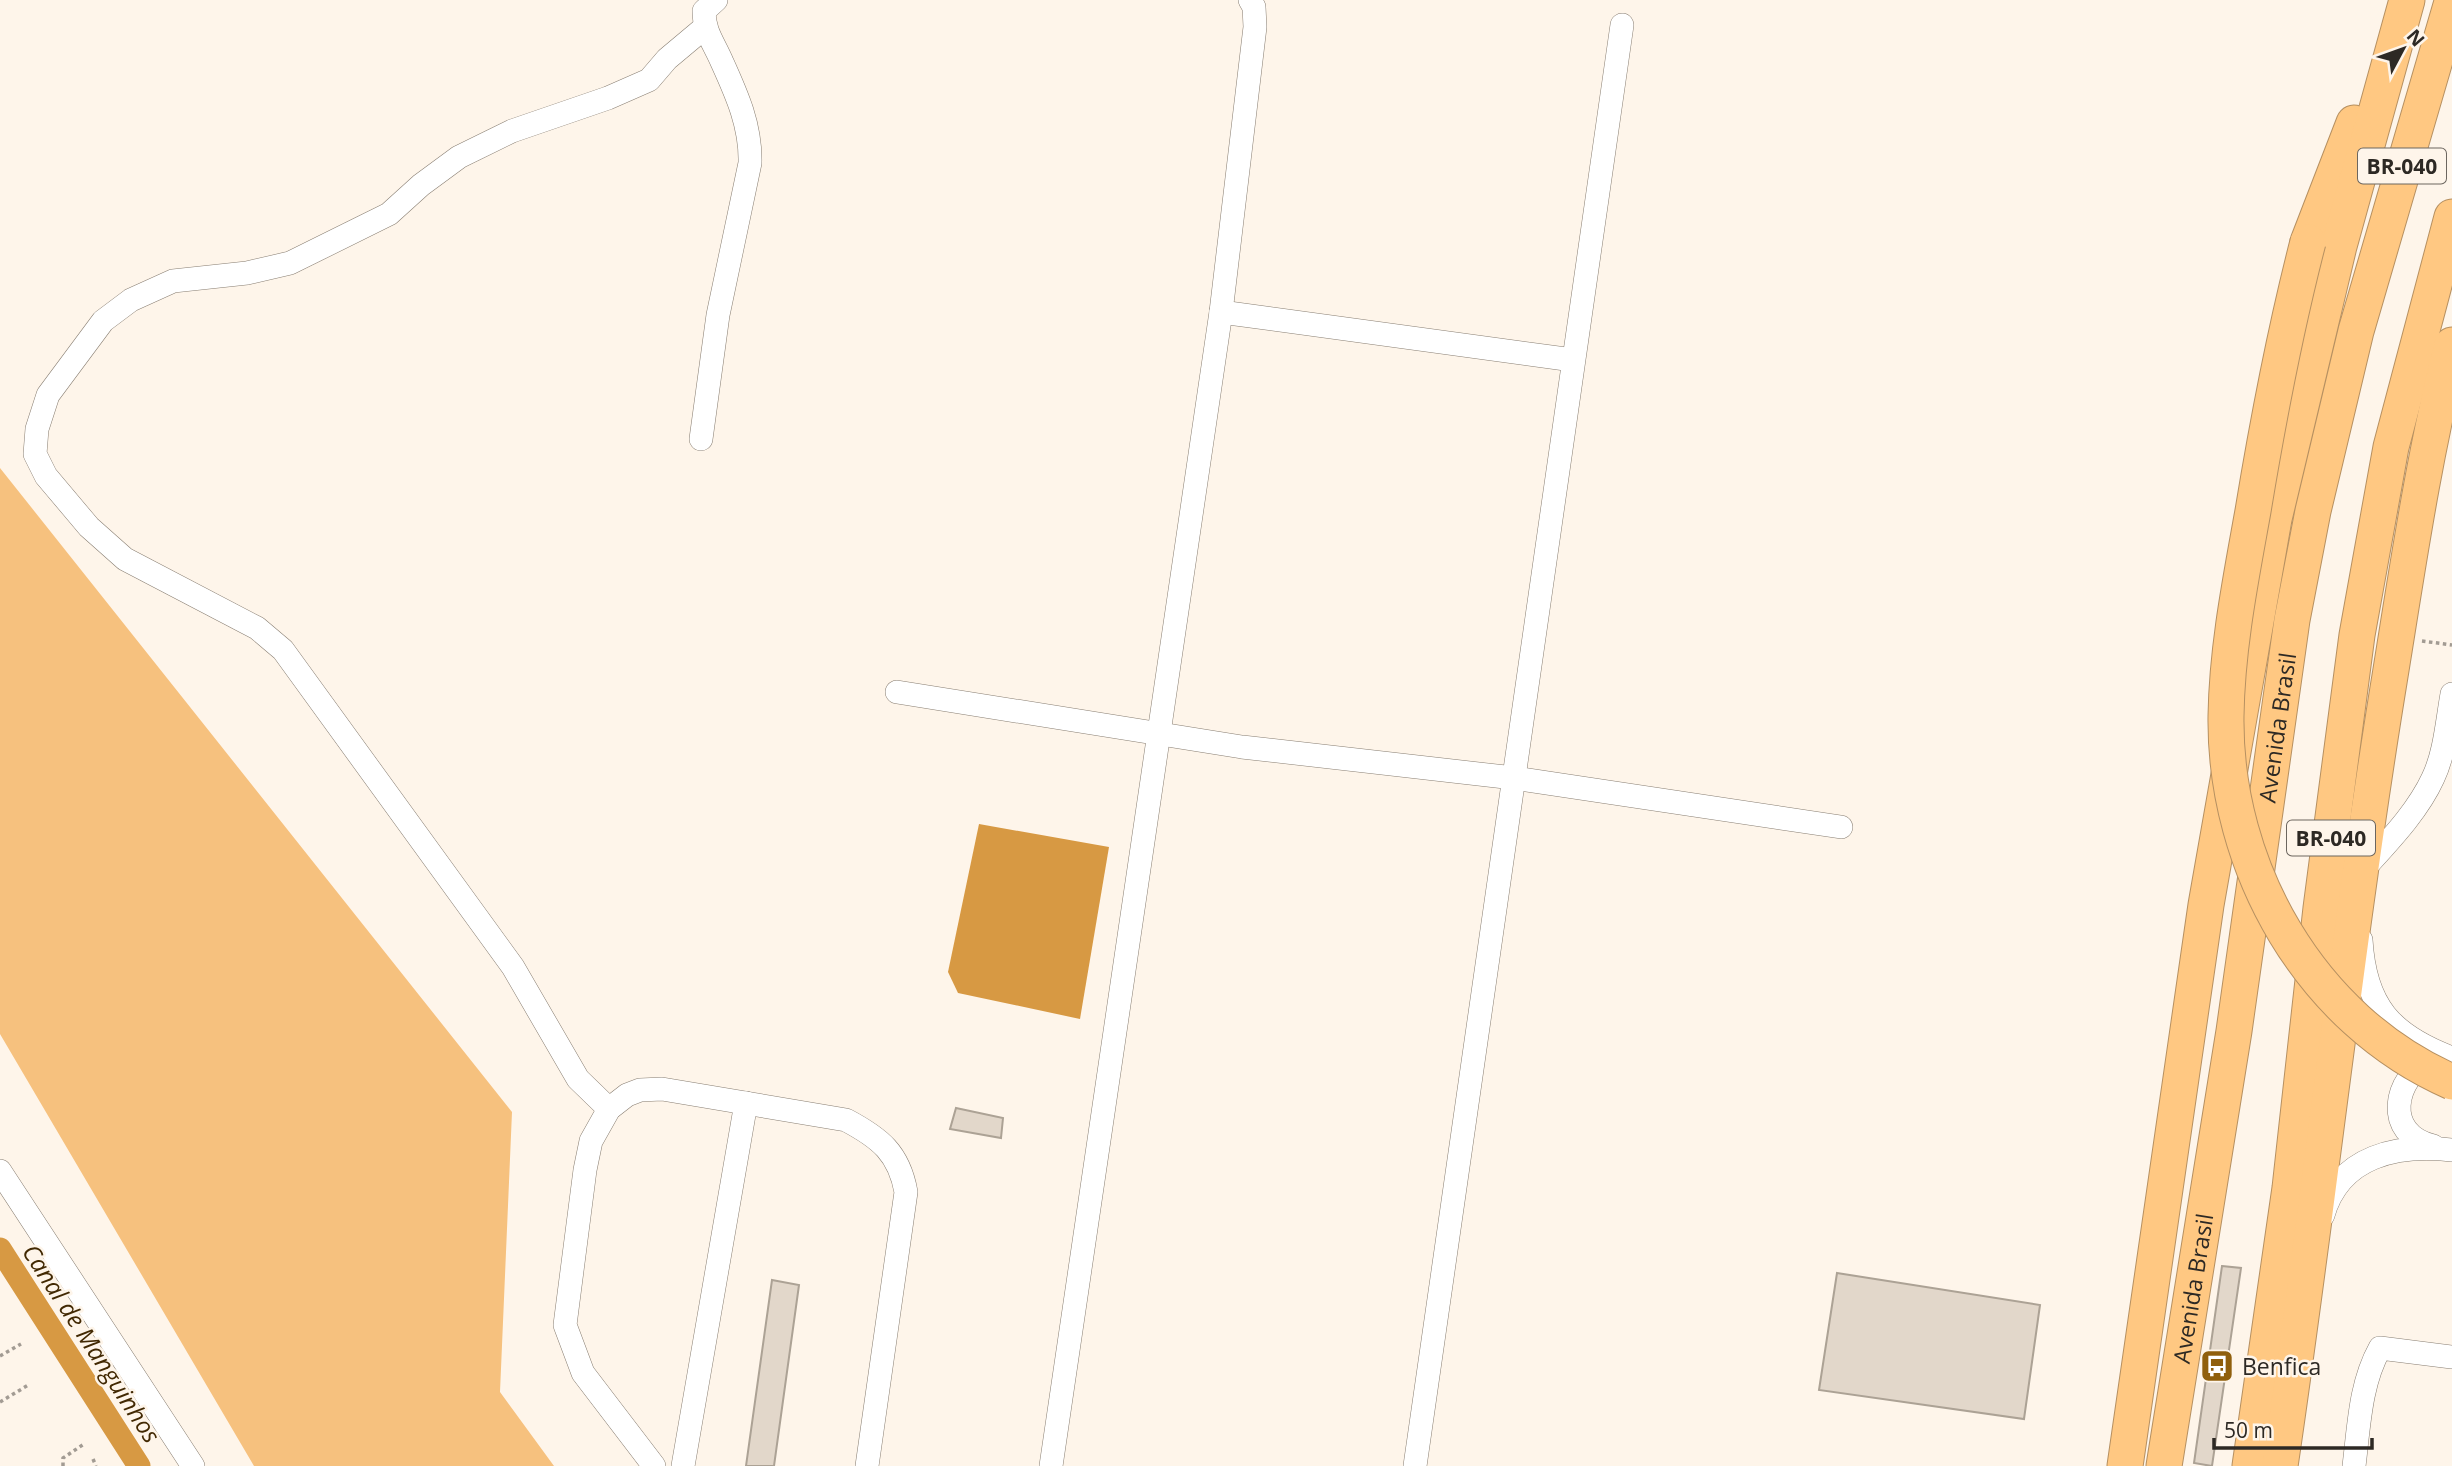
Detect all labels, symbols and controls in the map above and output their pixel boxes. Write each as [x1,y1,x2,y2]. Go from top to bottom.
north arrow [2368,14,2438,84]
text: N [2401,23,2431,52]
road number: BR-040 [2358,148,2446,184]
street label: Avenida Brasil [2250,650,2303,805]
road number: BR-040 [2287,820,2375,856]
street label: Avenida Brasil [2165,1211,2220,1366]
water label: Canal de Manguinhos [15,1237,169,1449]
bus stop icon: Benfica [2198,1347,2236,1385]
place label: Benfica [2242,1350,2321,1382]
scale bar [2214,1406,2372,1450]
text: 50 m [2224,1416,2273,1444]

